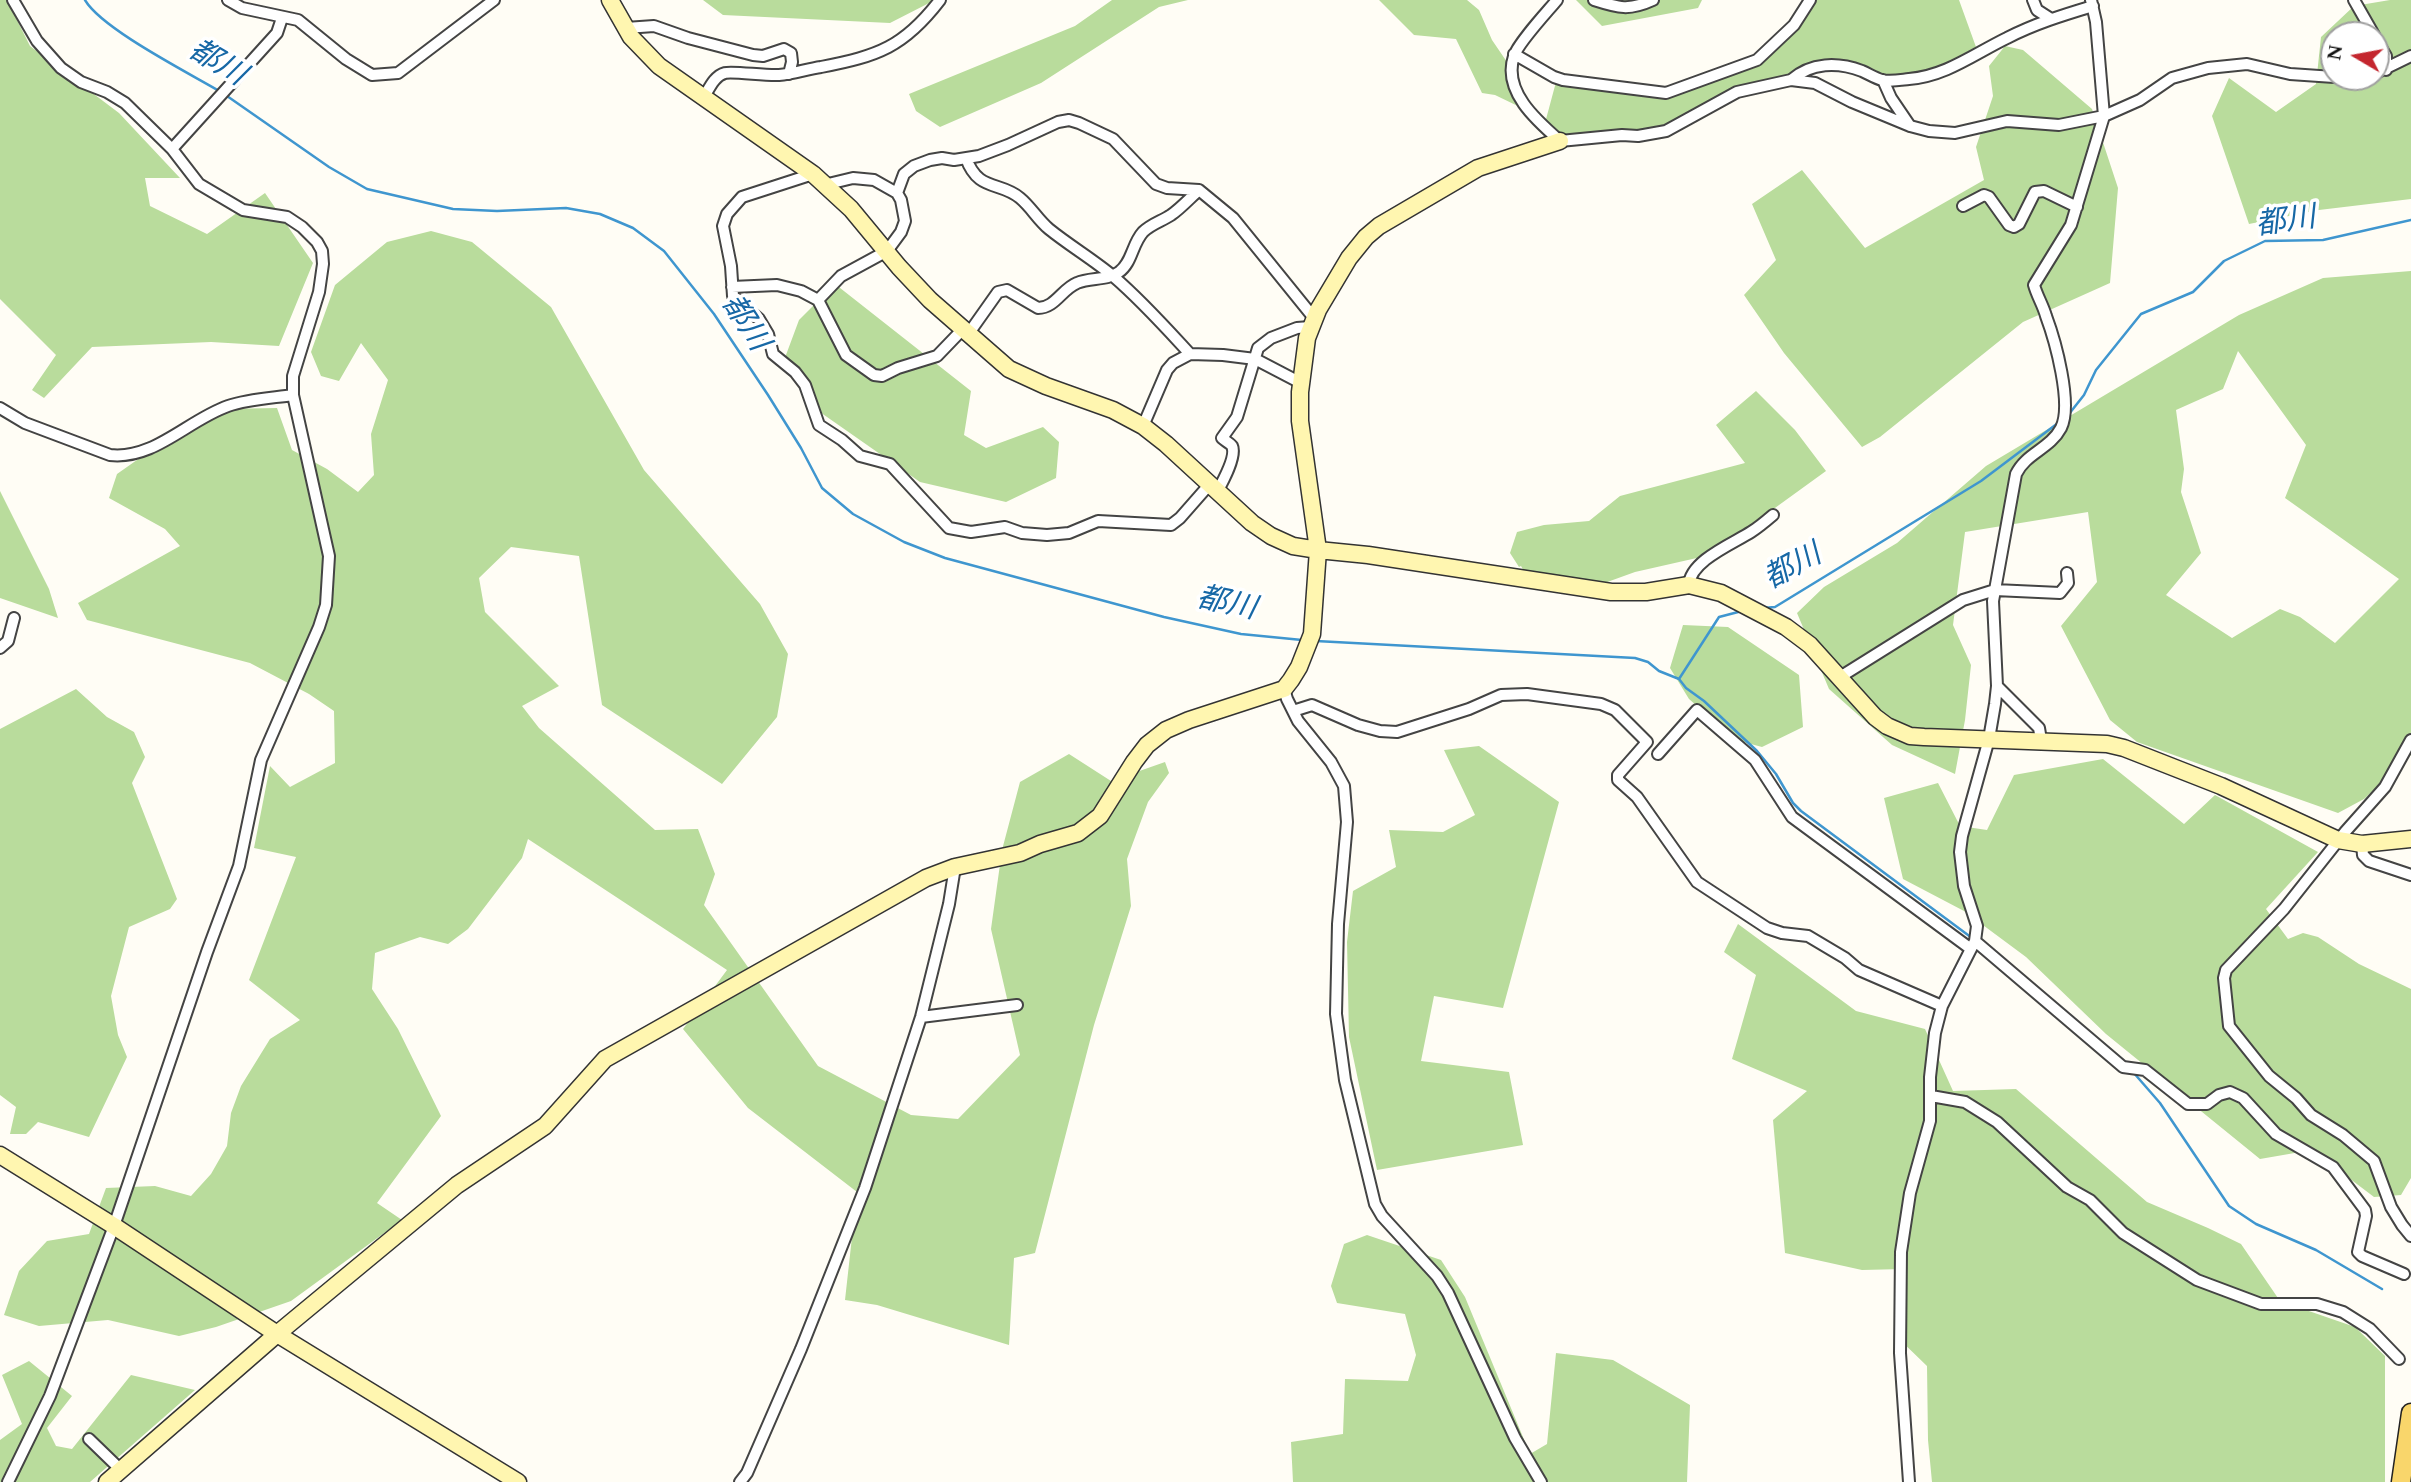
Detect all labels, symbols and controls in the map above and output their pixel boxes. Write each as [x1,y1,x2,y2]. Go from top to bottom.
north arrow [2320,21,2390,91]
water label: 都川 [181,34,251,96]
text: N [2320,42,2351,63]
water label: 都川 [2254,202,2318,246]
water label: 都川 [712,289,774,359]
water label: 都川 [1759,539,1829,599]
water label: 都川 [1193,582,1259,630]

